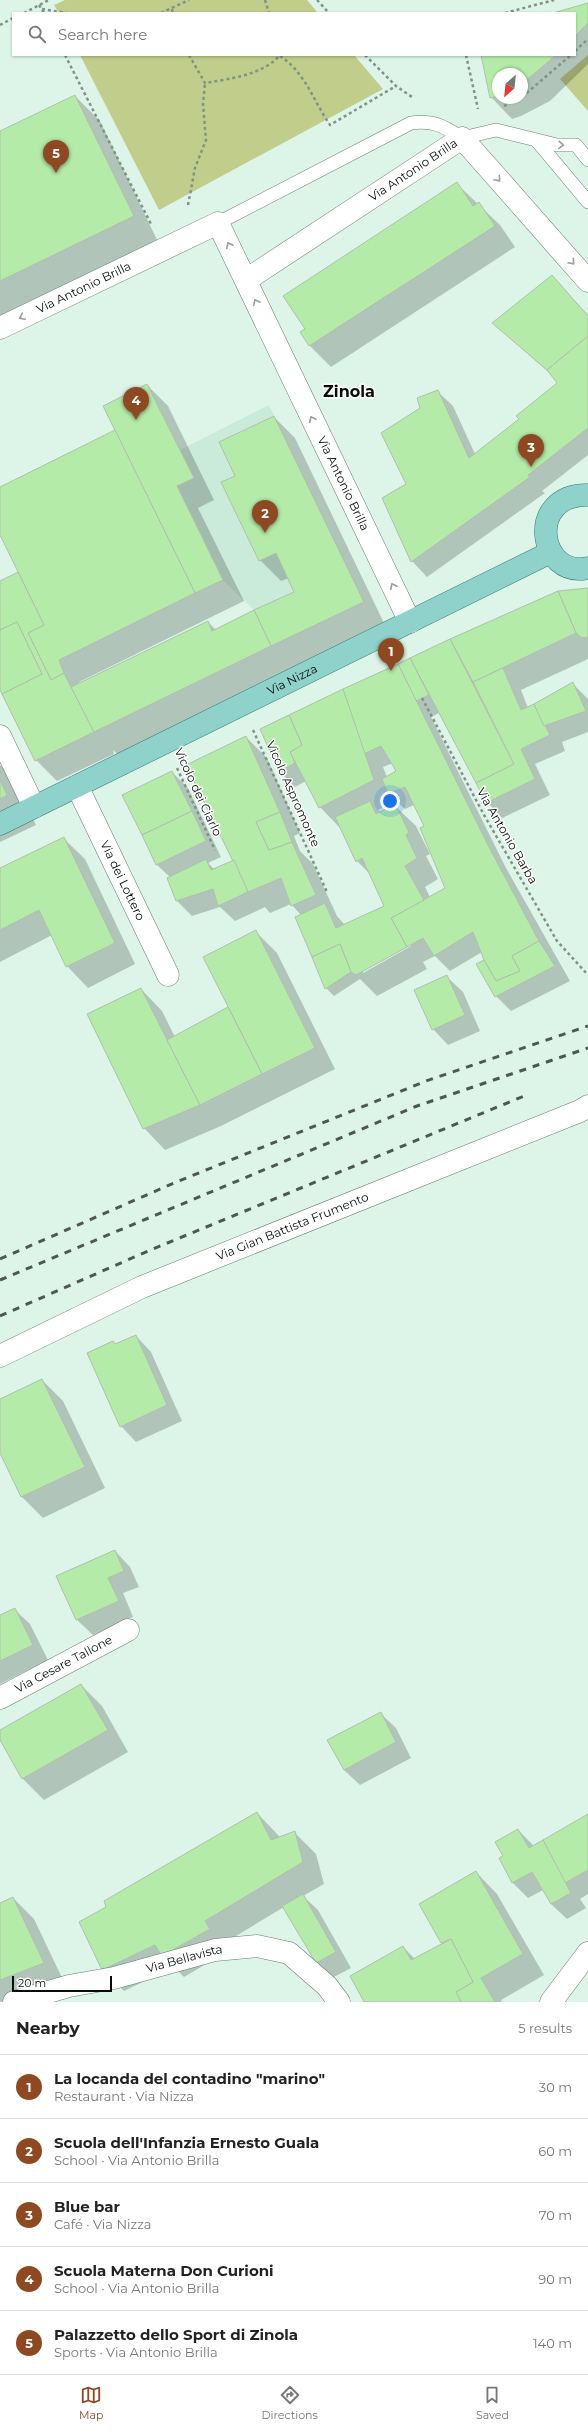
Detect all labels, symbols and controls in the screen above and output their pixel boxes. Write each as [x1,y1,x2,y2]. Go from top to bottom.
search box [12,12,576,56]
icon: search [26,23,48,45]
text: Search here [58,25,147,44]
north arrow [492,68,528,104]
street label: Via Antonio Brilla [366,135,460,204]
pin: 5 [43,140,69,173]
one-way arrow [558,141,564,149]
one-way arrow [494,174,501,181]
one-way arrow [226,242,234,249]
one-way arrow [567,257,574,265]
street label: Via Antonio Brilla [34,258,133,316]
one-way arrow [253,298,261,306]
one-way arrow [19,312,26,320]
district label: Zinola [323,382,375,401]
pin: 4 [123,387,149,420]
one-way arrow [309,415,317,423]
street label: Via Antonio Brilla [315,433,373,533]
pin: 3 [518,434,544,467]
pin: 2 [252,500,278,533]
one-way arrow [390,583,398,591]
pin: 1 [378,638,404,671]
street label: Via Nizza [265,661,320,698]
street label: Vicolo Aspromonte [263,738,324,849]
street label: Vicolo dei Ciarlo [171,745,225,838]
street label: Via Antonio Barba [474,785,541,887]
your location [380,791,400,811]
street label: Via dei Lottero [97,838,149,923]
street label: Via Gian Battista Frumento [214,1189,371,1263]
street label: Via Cesare Tallone [12,1632,115,1696]
street label: Via Bellavista [144,1941,223,1976]
scale bar [12,1974,112,1993]
text: 20 m [18,1976,46,1990]
text: Nearby [16,2018,80,2038]
text: 5 results [518,2020,572,2036]
text: La locanda del contadino "marino" [54,2069,325,2088]
text: 1 [26,2079,32,2095]
text: 30 m [539,2079,572,2095]
text: Restaurant · Via Nizza [54,2088,194,2104]
text: Scuola dell'Infanzia Ernesto Guala [54,2133,319,2152]
text: 2 [25,2143,33,2159]
text: 60 m [538,2143,572,2159]
text: School · Via Antonio Brilla [54,2152,220,2168]
text: Blue bar [54,2197,120,2216]
text: 3 [25,2207,33,2223]
text: 70 m [539,2207,572,2223]
text: Café · Via Nizza [54,2216,151,2232]
text: Scuola Materna Don Curioni [54,2261,274,2280]
text: 4 [25,2271,33,2287]
text: 90 m [538,2271,572,2287]
text: School · Via Antonio Brilla [54,2280,220,2296]
text: Palazzetto dello Sport di Zinola [54,2325,298,2344]
text: 5 [25,2335,33,2351]
text: 140 m [533,2335,572,2351]
text: Sports · Via Antonio Brilla [54,2344,218,2360]
tab: Map [79,2384,103,2422]
tab: Directions [262,2384,318,2422]
tab: Saved [476,2384,509,2422]

